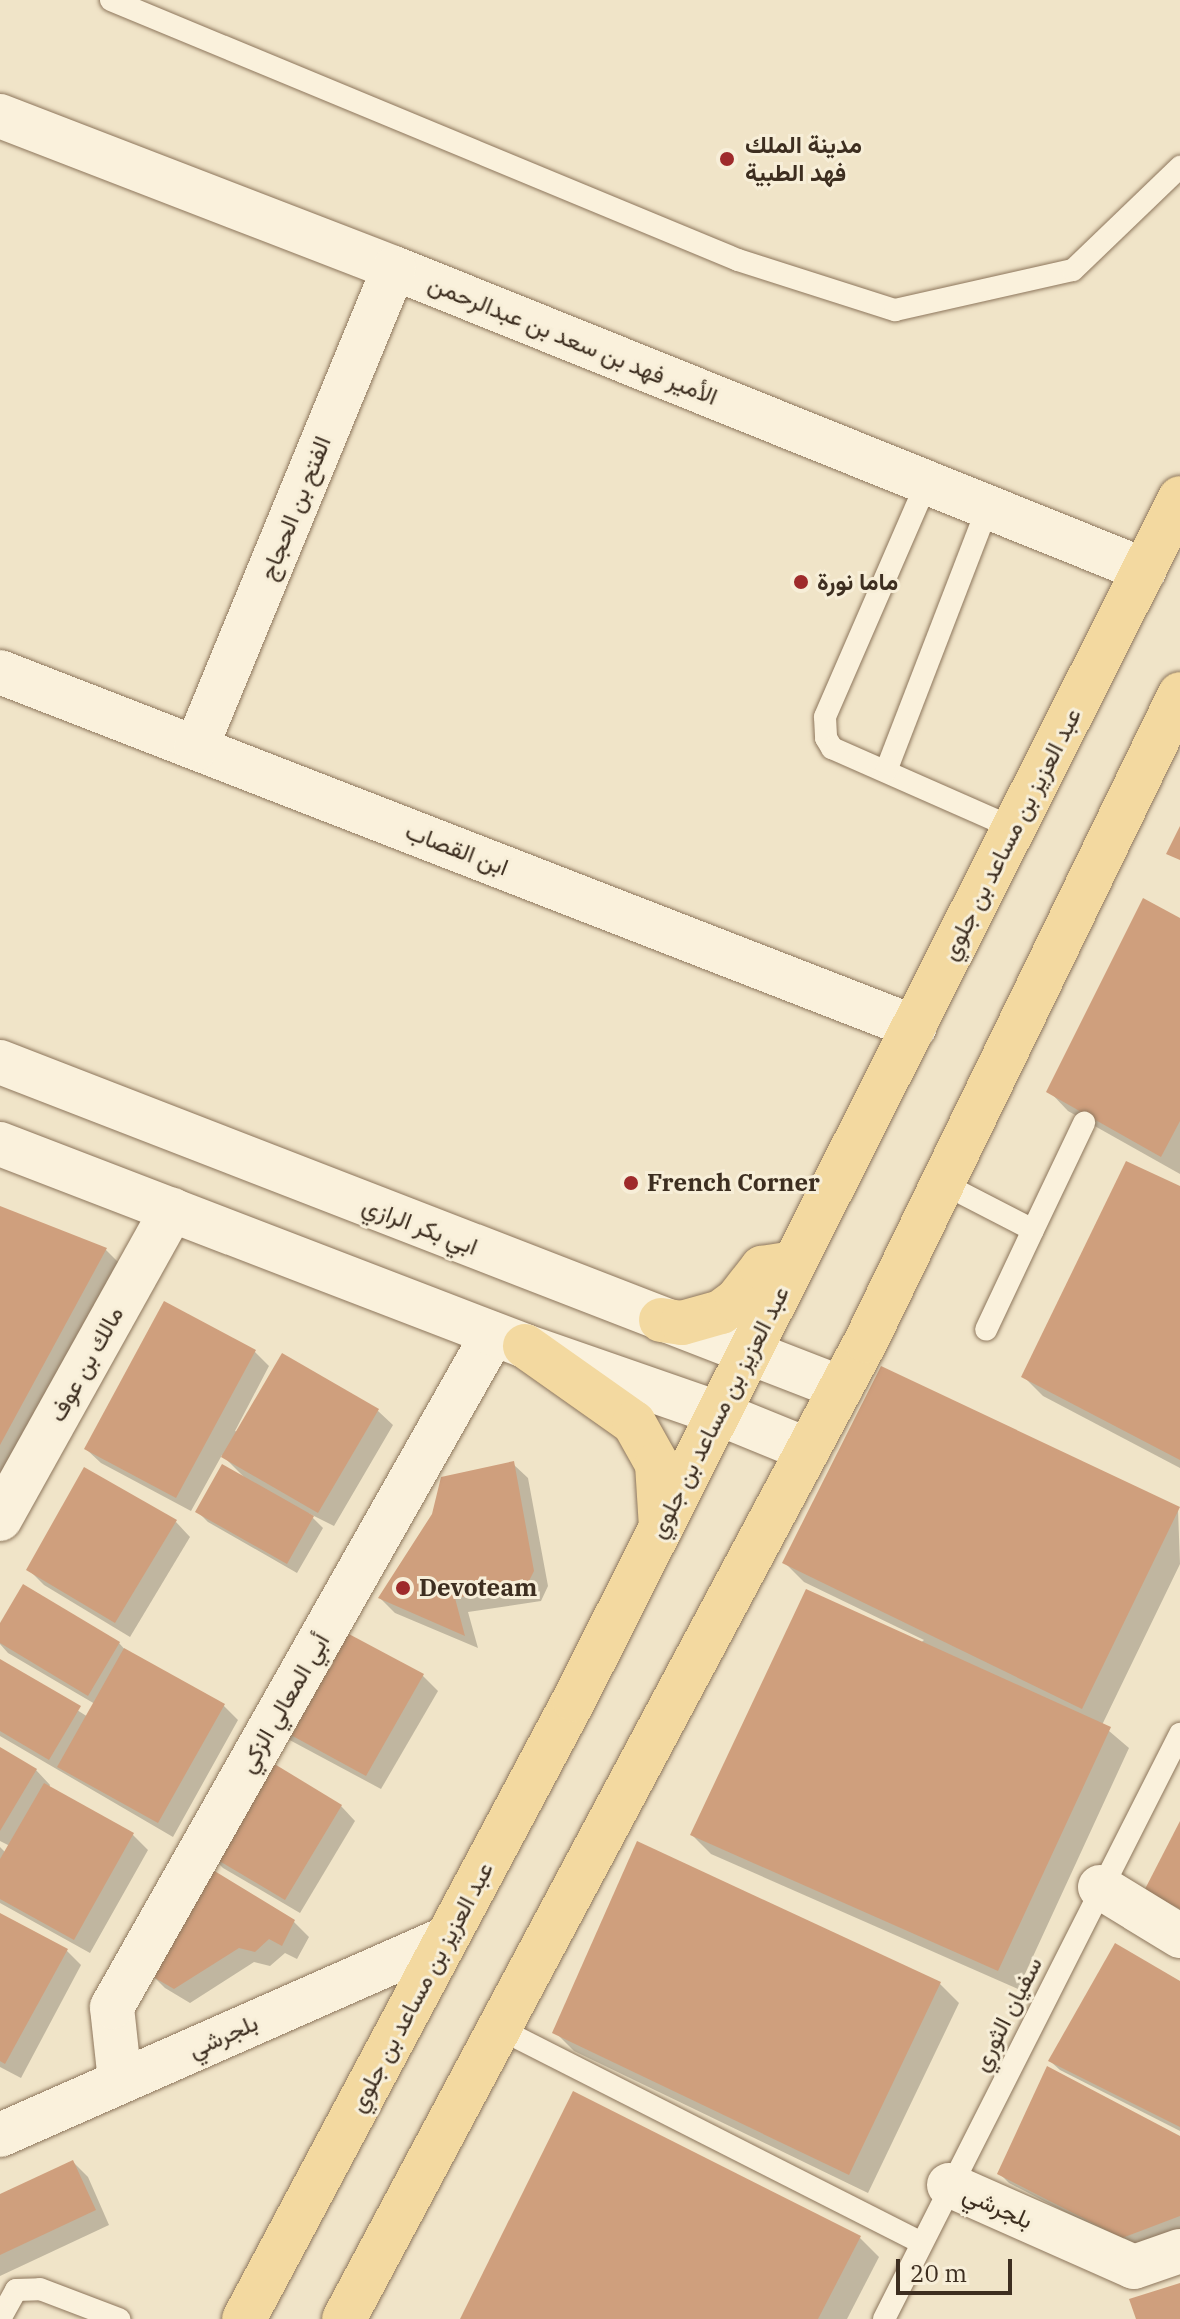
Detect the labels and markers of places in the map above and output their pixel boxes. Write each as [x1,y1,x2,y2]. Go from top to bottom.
place label: مدينة الملك فهد الطبية [745,131,862,187]
marker: مدينة الملك فهد الطبية [716,148,738,170]
place label: ماما نورة [817,568,898,596]
marker: ماما نورة [792,573,810,591]
place label: French Corner [647,1169,820,1197]
marker: French Corner [622,1174,640,1192]
place label: Devoteam [419,1574,537,1602]
marker: Devoteam [394,1579,412,1597]

